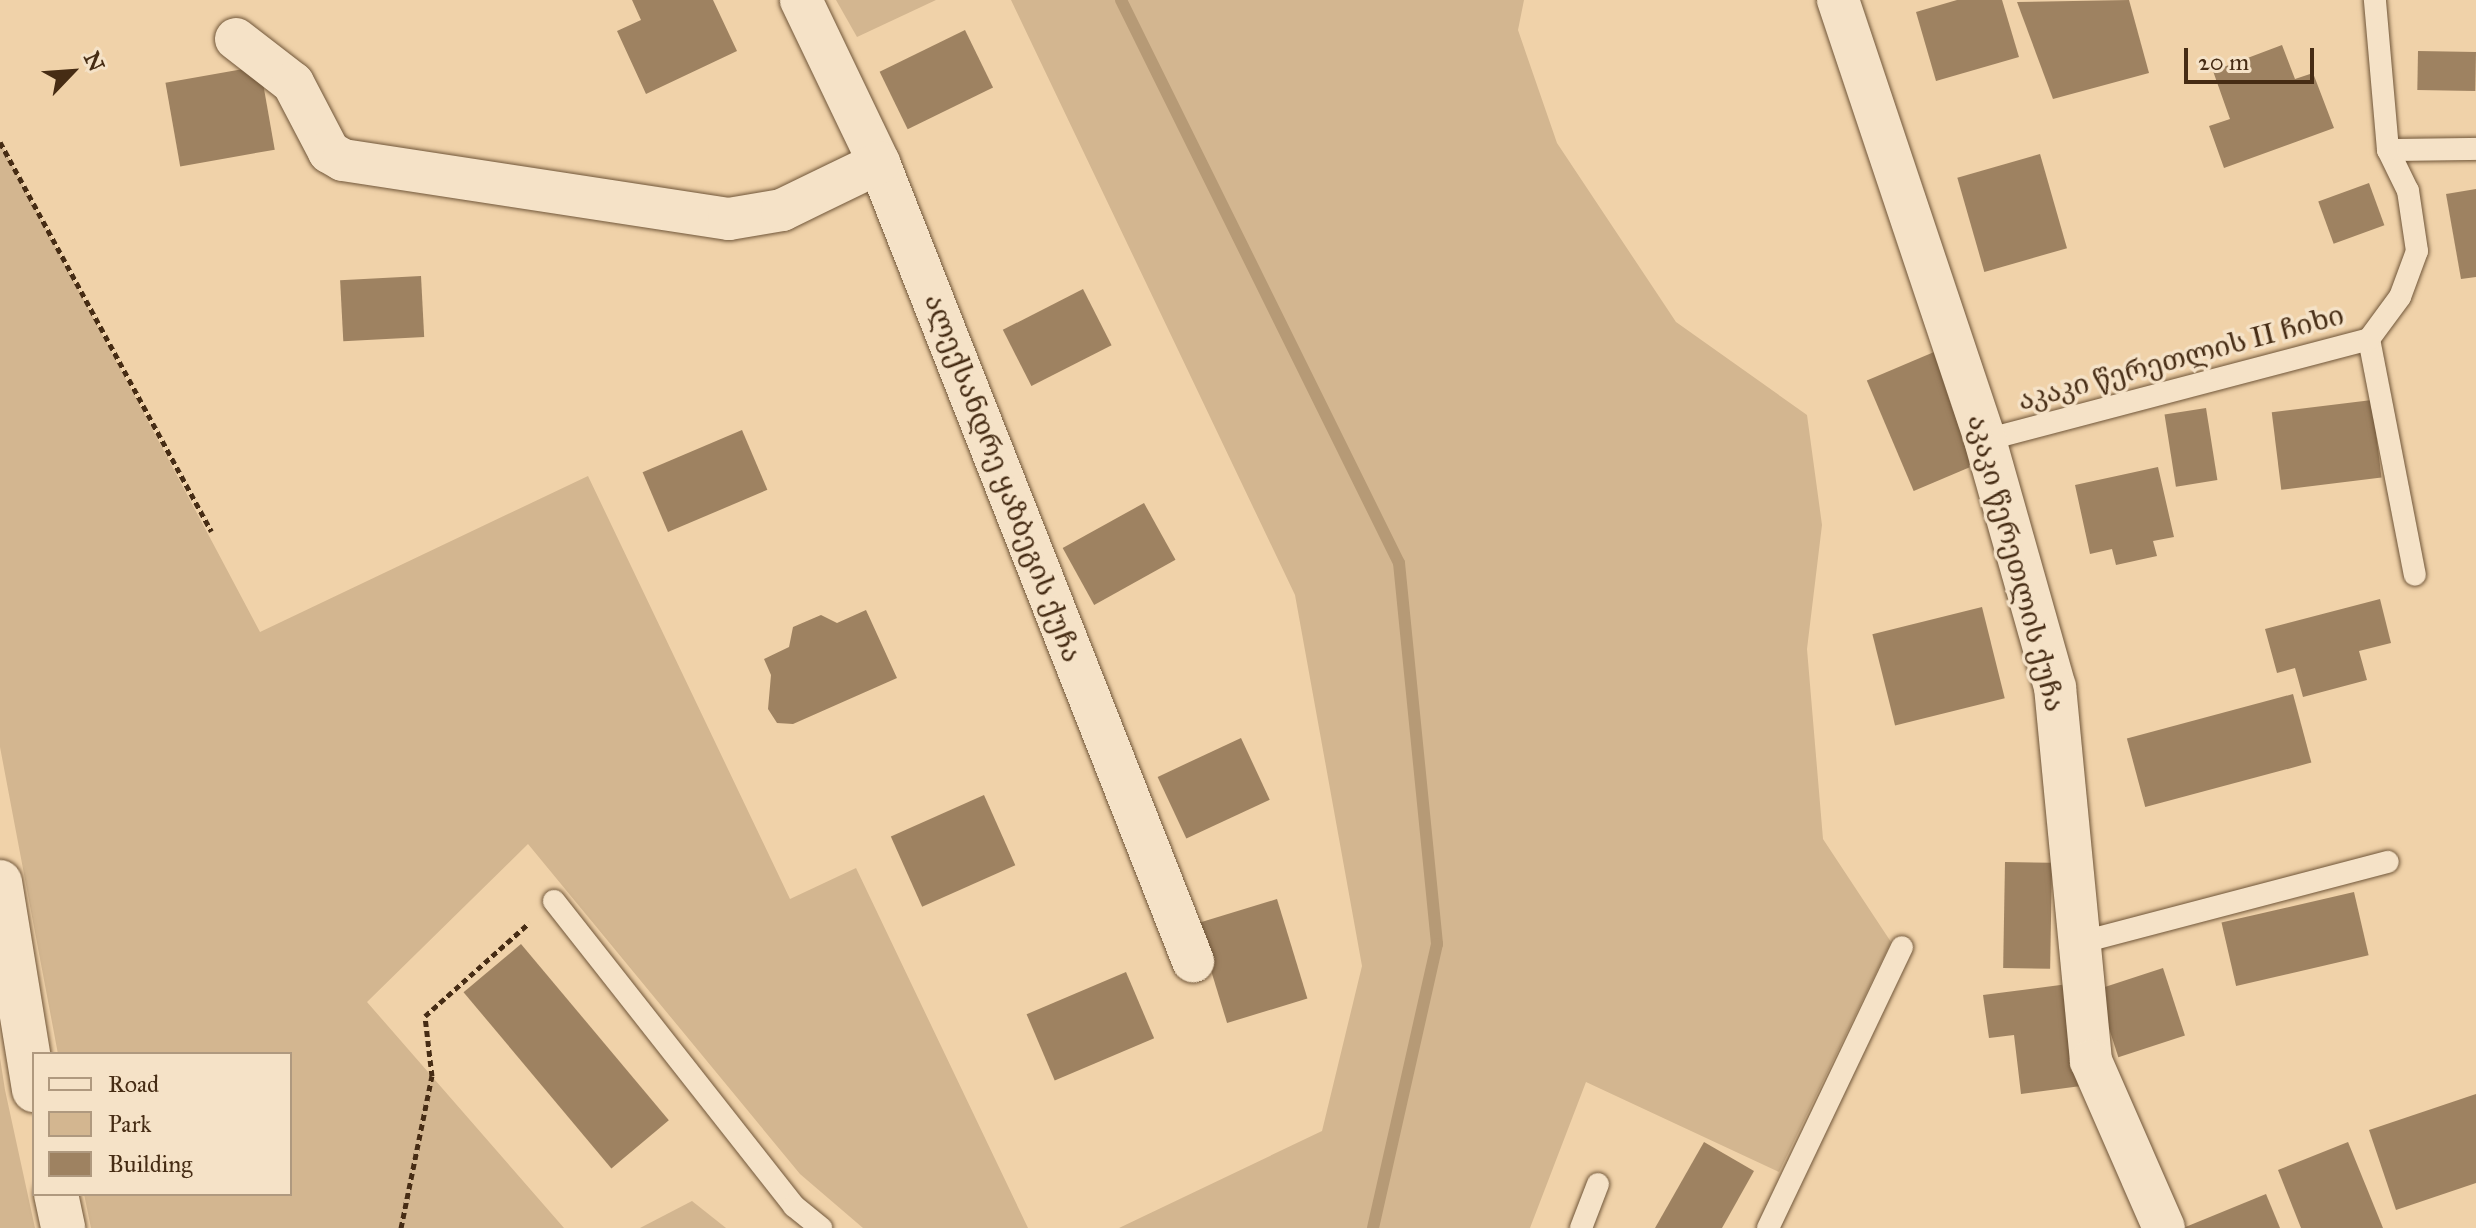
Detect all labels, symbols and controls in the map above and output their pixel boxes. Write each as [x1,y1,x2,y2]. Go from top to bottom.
north arrow [32,32,112,112]
scale bar [2188,32,2318,82]
text: N [78,47,110,76]
text: 20 m [2198,47,2249,77]
street label: ალექსანდრე ყაზბეგის ქუჩა [917,289,1089,667]
street label: აკაკი წერეთლის II ჩიხი [2014,298,2348,418]
street label: აკაკი წერეთლის ქუჩა [1960,411,2072,715]
legend [32,1052,292,1196]
text: Road [108,1069,159,1099]
text: Park [108,1109,151,1139]
text: Building [108,1149,193,1179]

